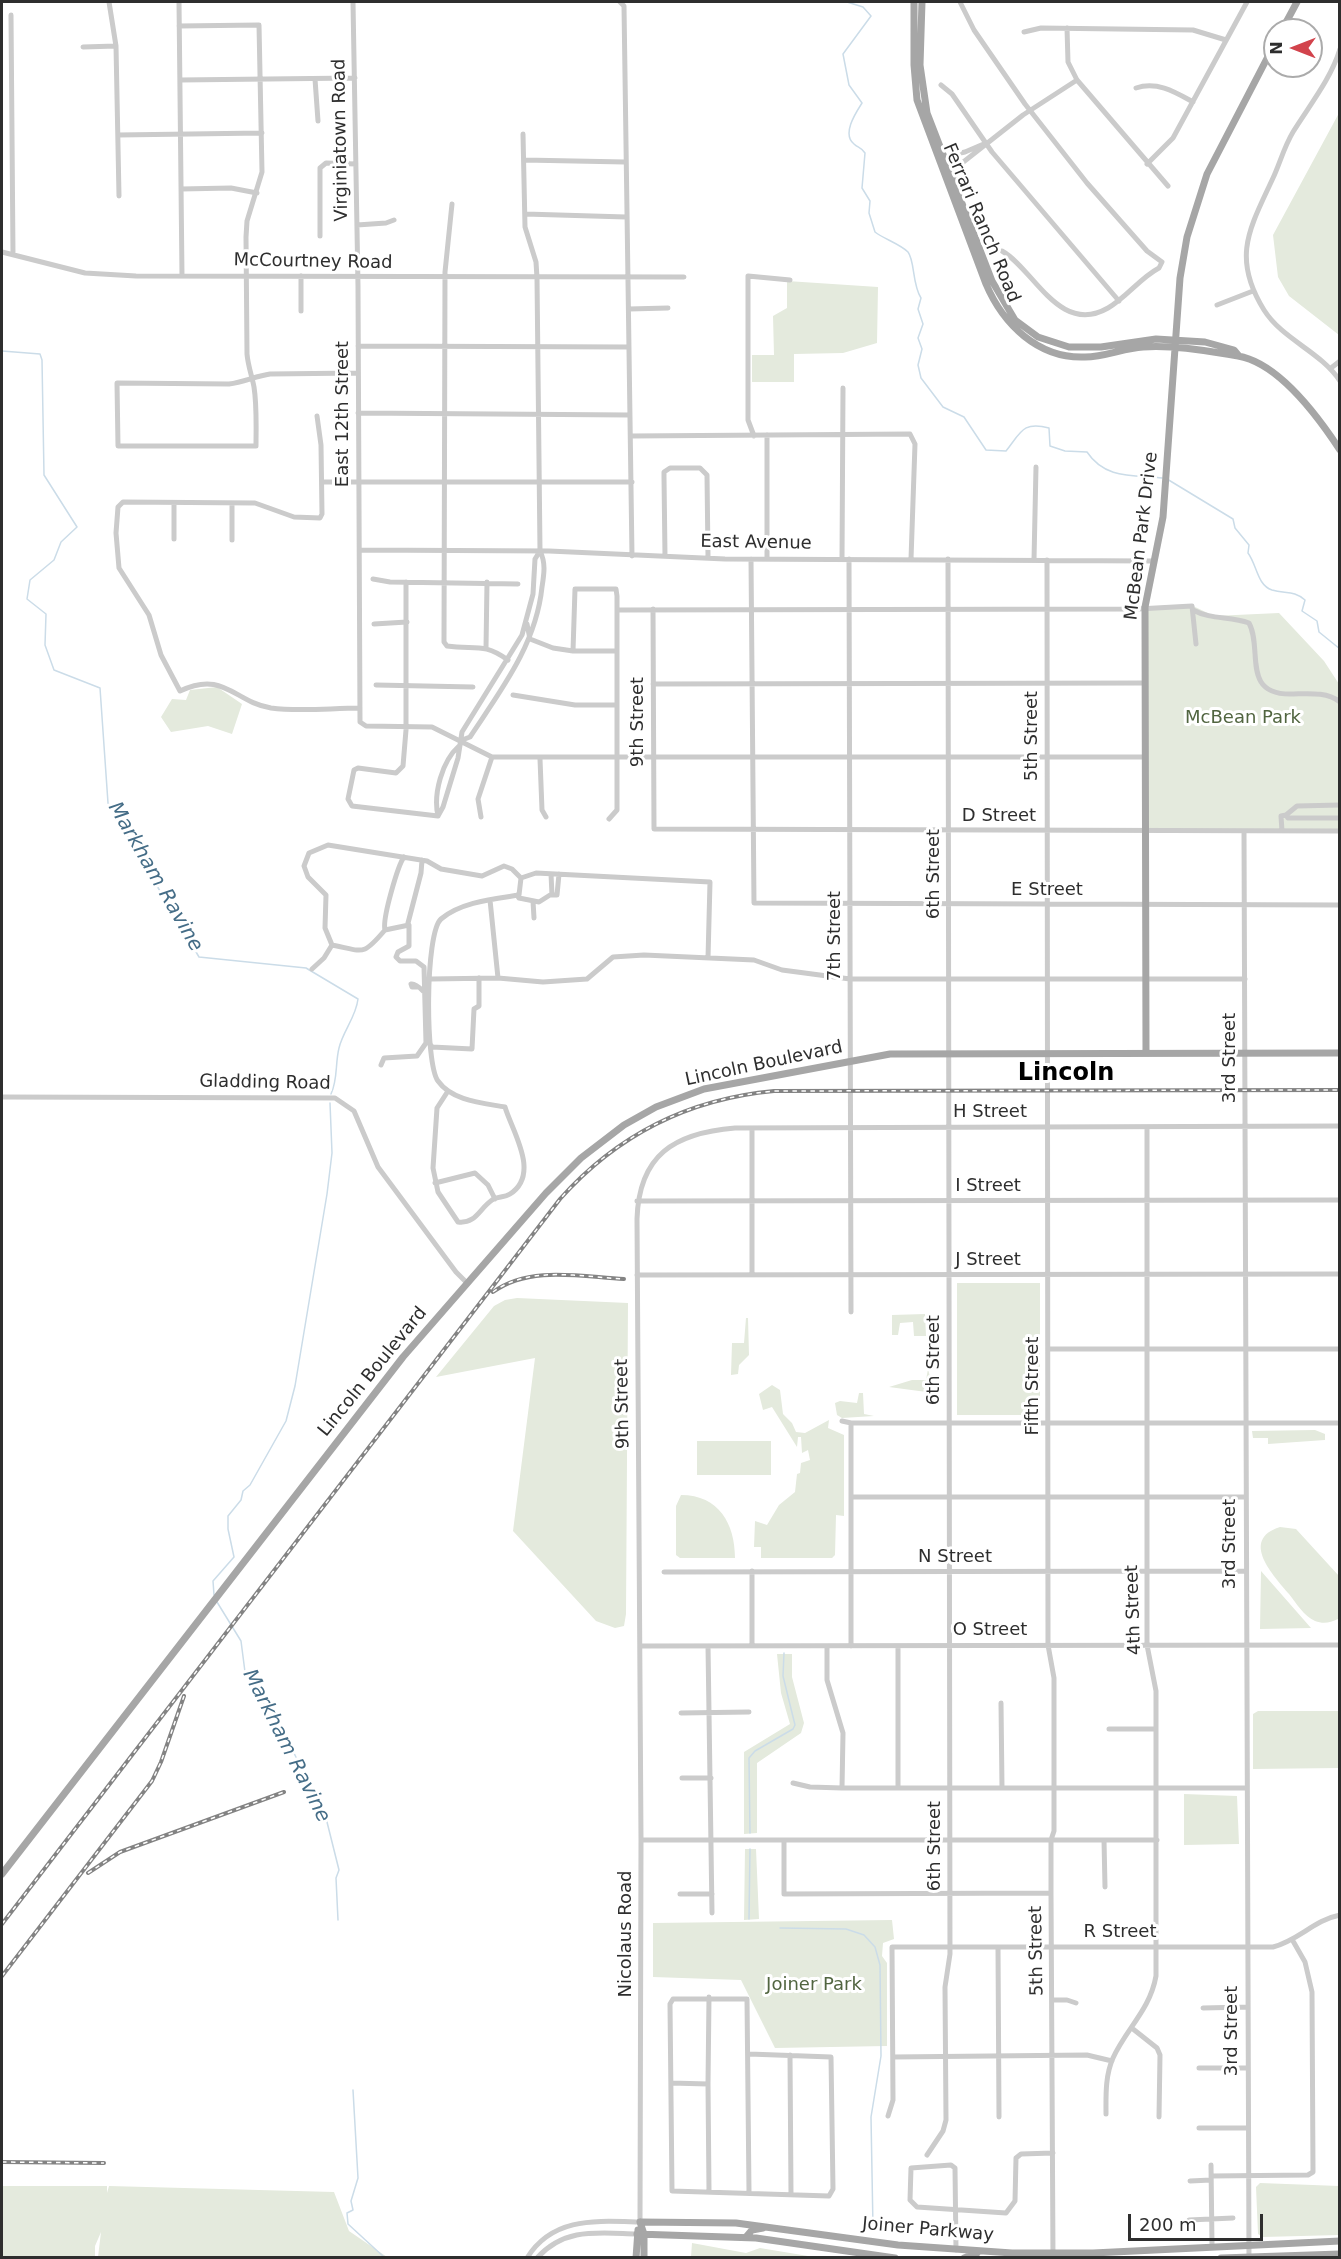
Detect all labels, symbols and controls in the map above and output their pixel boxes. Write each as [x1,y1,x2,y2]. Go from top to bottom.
north arrow [1263,18,1323,78]
text: N [1267,41,1286,55]
street label: Virginiatown Road [329,58,353,222]
street label: Ferrari Ranch Road [938,140,1024,306]
street label: McCourtney Road [233,250,393,274]
street label: East 12th Street [332,341,354,487]
street label: McBean Park Drive [1121,451,1163,621]
street label: East Avenue [700,531,812,555]
street label: 9th Street [627,677,649,767]
street label: 5th Street [1021,691,1043,781]
park label: McBean Park [1185,707,1301,729]
water label: Markham Ravine [102,798,208,956]
street label: D Street [962,805,1036,827]
street label: 6th Street [923,829,945,919]
street label: E Street [1011,879,1083,901]
street label: 7th Street [824,891,846,981]
street label: 3rd Street [1219,1013,1241,1103]
street label: Lincoln Boulevard [683,1037,845,1091]
district label: Lincoln [1018,1060,1114,1088]
street label: Gladding Road [199,1071,331,1095]
street label: H Street [953,1101,1027,1123]
street label: I Street [955,1175,1021,1197]
street label: J Street [955,1249,1021,1271]
street label: Lincoln Boulevard [314,1303,432,1441]
street label: 6th Street [923,1315,945,1405]
street label: Fifth Street [1022,1337,1044,1435]
street label: 9th Street [611,1359,635,1449]
street label: 3rd Street [1219,1499,1241,1589]
street label: N Street [918,1546,992,1568]
street label: 4th Street [1122,1564,1146,1656]
street label: O Street [953,1619,1027,1641]
water label: Markham Ravine [237,1665,335,1827]
street label: 6th Street [924,1801,946,1891]
street label: Nicolaus Road [615,1870,637,1998]
street label: 5th Street [1025,1906,1049,1996]
street label: R Street [1084,1921,1156,1943]
park label: Joiner Park [766,1974,862,1996]
street label: 3rd Street [1221,1986,1243,2076]
scale bar [1131,2202,1266,2240]
street label: Joiner Parkway [861,2213,995,2247]
text: 200 m [1139,2214,1197,2235]

